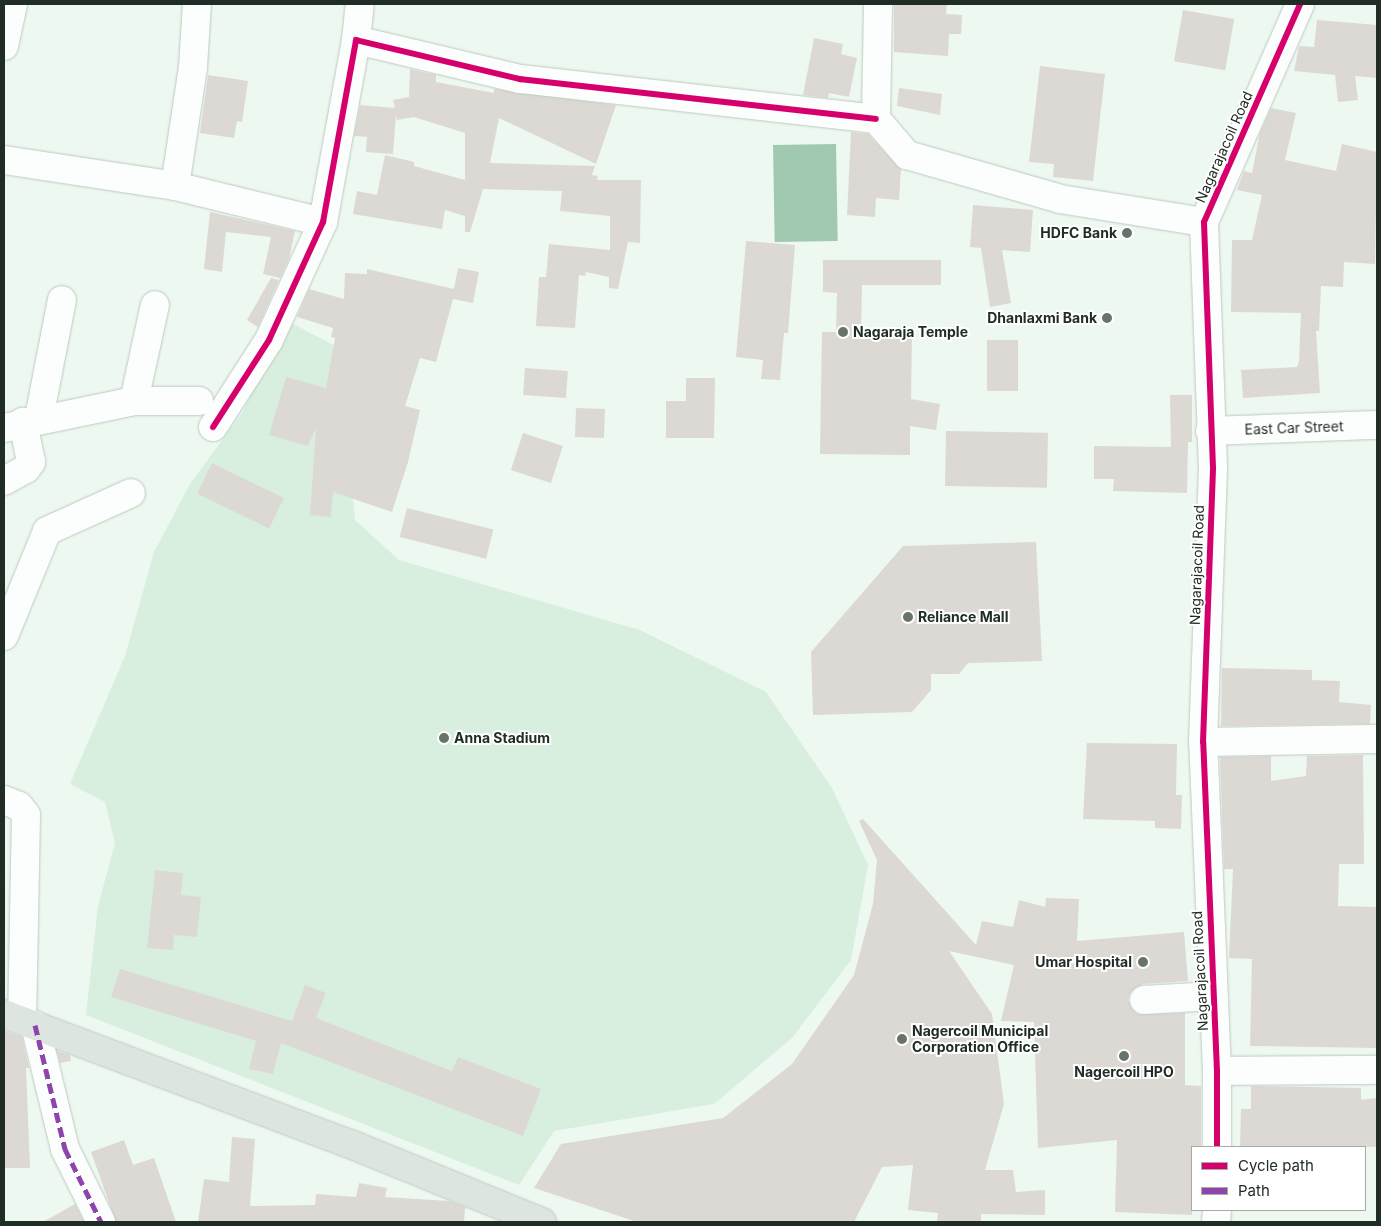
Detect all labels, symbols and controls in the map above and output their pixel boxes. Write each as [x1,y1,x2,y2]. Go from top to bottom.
street label: Nagarajacoil Road [1192,89,1256,205]
place label: HDFC Bank [1040,225,1117,241]
marker: HDFC Bank [1121,227,1133,239]
place label: Dhanlaxmi Bank [987,310,1097,326]
marker: Dhanlaxmi Bank [1101,312,1113,324]
place label: Nagaraja Temple [853,324,968,340]
marker: Nagaraja Temple [837,326,849,338]
street label: East Car Street [1244,418,1344,438]
street label: Nagarajacoil Road [1187,505,1207,625]
place label: Reliance Mall [918,609,1008,625]
marker: Reliance Mall [902,611,914,623]
place label: Anna Stadium [454,730,550,746]
marker: Anna Stadium [438,732,450,744]
street label: Nagarajacoil Road [1188,911,1212,1031]
place label: Umar Hospital [1035,954,1132,970]
marker: Umar Hospital [1136,955,1150,969]
place label: Nagercoil Municipal Corporation Office [912,1023,1048,1056]
marker: Nagercoil Municipal Corporation Office [896,1033,908,1045]
marker: Nagercoil HPO [1118,1050,1130,1062]
place label: Nagercoil HPO [1074,1064,1174,1080]
legend [1191,1146,1366,1211]
text: Cycle path [1238,1156,1314,1175]
text: Path [1238,1181,1270,1200]

